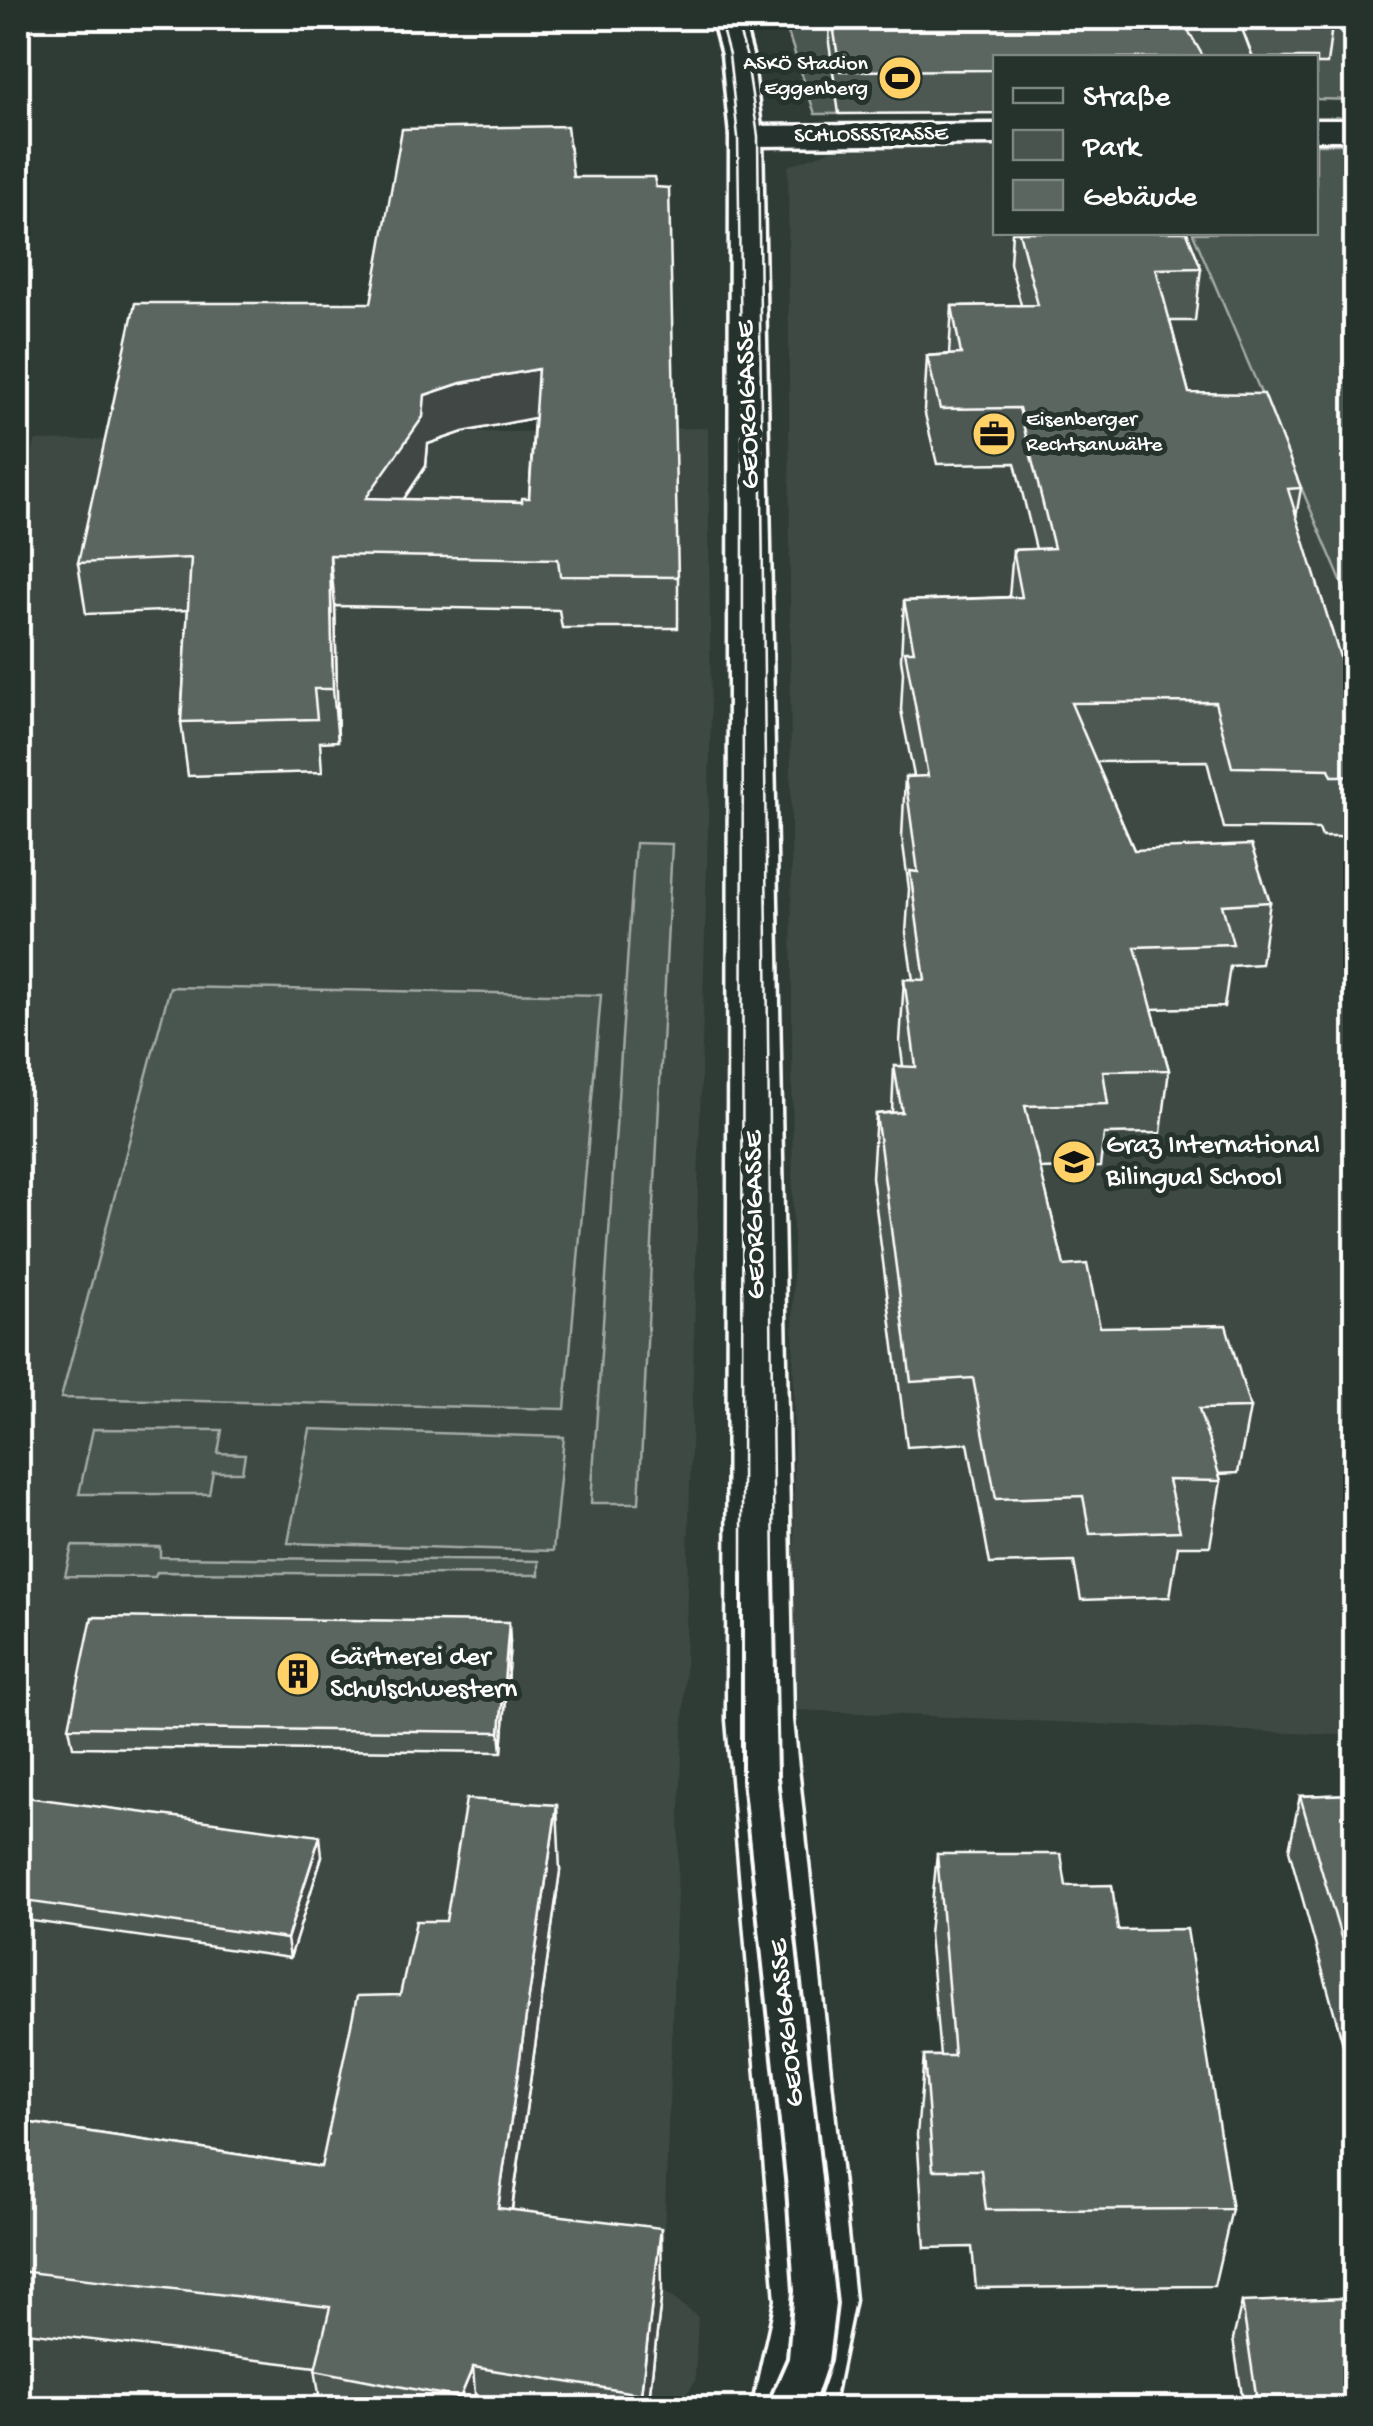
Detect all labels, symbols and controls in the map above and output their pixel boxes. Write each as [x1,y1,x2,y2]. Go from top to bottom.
place label: ASKÖ Stadion Eggenberg [743,52,869,103]
sports icon: ASKÖ Stadion Eggenberg [877,55,923,101]
legend [993,55,1318,235]
text: Straße [1083,82,1171,117]
street label: SCHLOSSSTRASSE [794,122,949,150]
text: Park [1082,132,1143,167]
text: Gebäude [1083,182,1198,217]
street label: GEORGIGASSE [730,319,768,490]
place label: Eisenberger Rechtsanwälte [1026,408,1163,459]
office icon: Eisenberger Rechtsanwälte [971,411,1017,457]
street label: GEORGIGASSE [738,1129,774,1300]
place label: Graz International Bilingual School [1105,1130,1320,1195]
school or university icon: Graz International Bilingual School [1051,1139,1097,1185]
place label: Gärtnerei der Schulschwestern [330,1642,518,1707]
building icon: Gärtnerei der Schulschwestern [275,1651,321,1697]
street label: GEORGIGASSE [763,1936,813,2109]

